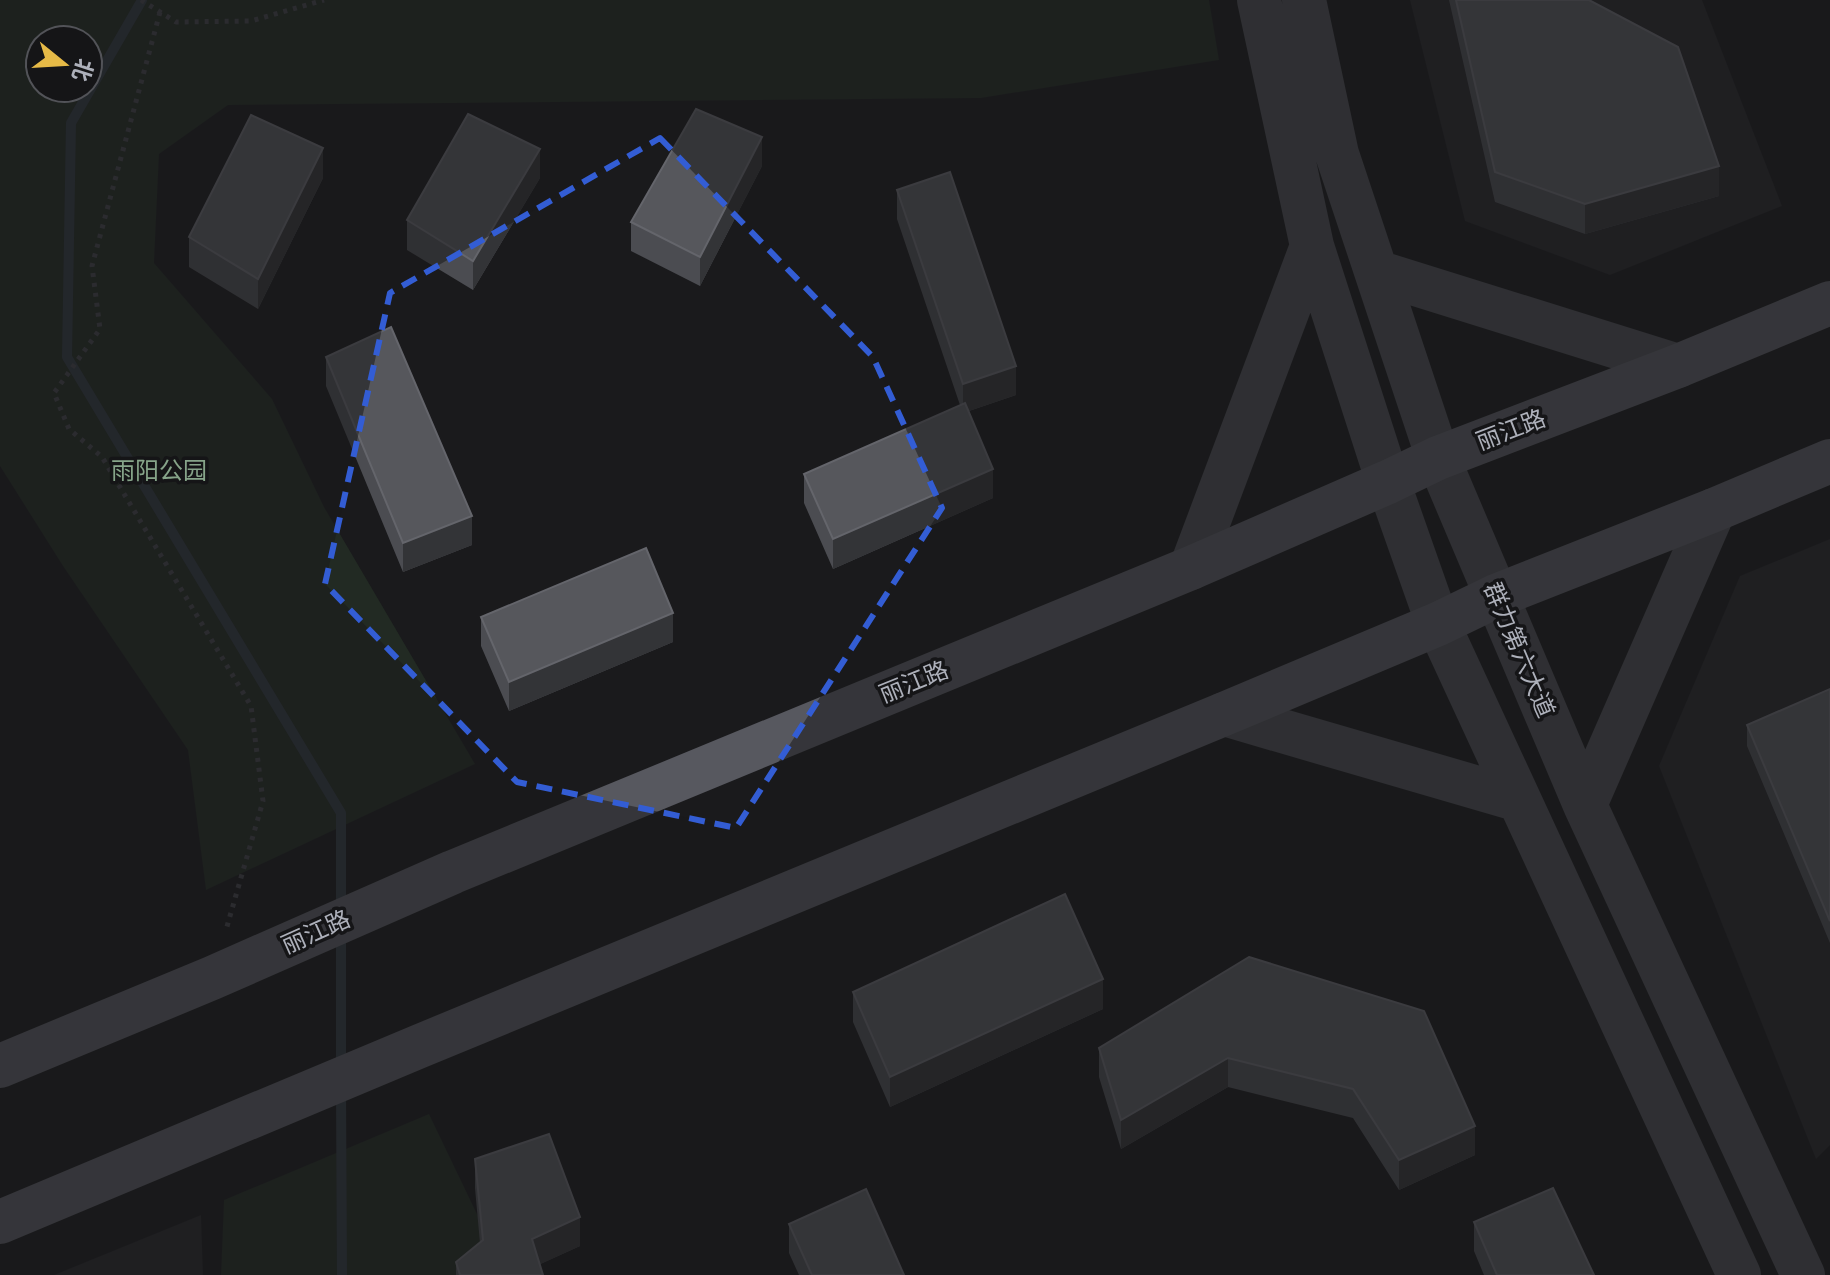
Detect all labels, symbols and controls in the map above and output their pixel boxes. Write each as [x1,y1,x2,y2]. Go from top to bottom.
north arrow [24,24,104,104]
text: 北 [67,56,99,85]
street label: 丽江路 [1472,403,1550,456]
park label: 雨阳公园 [111,456,207,485]
street label: 群力第六大道 [1478,578,1561,722]
street label: 丽江路 [875,655,953,708]
street label: 丽江路 [277,904,355,959]

